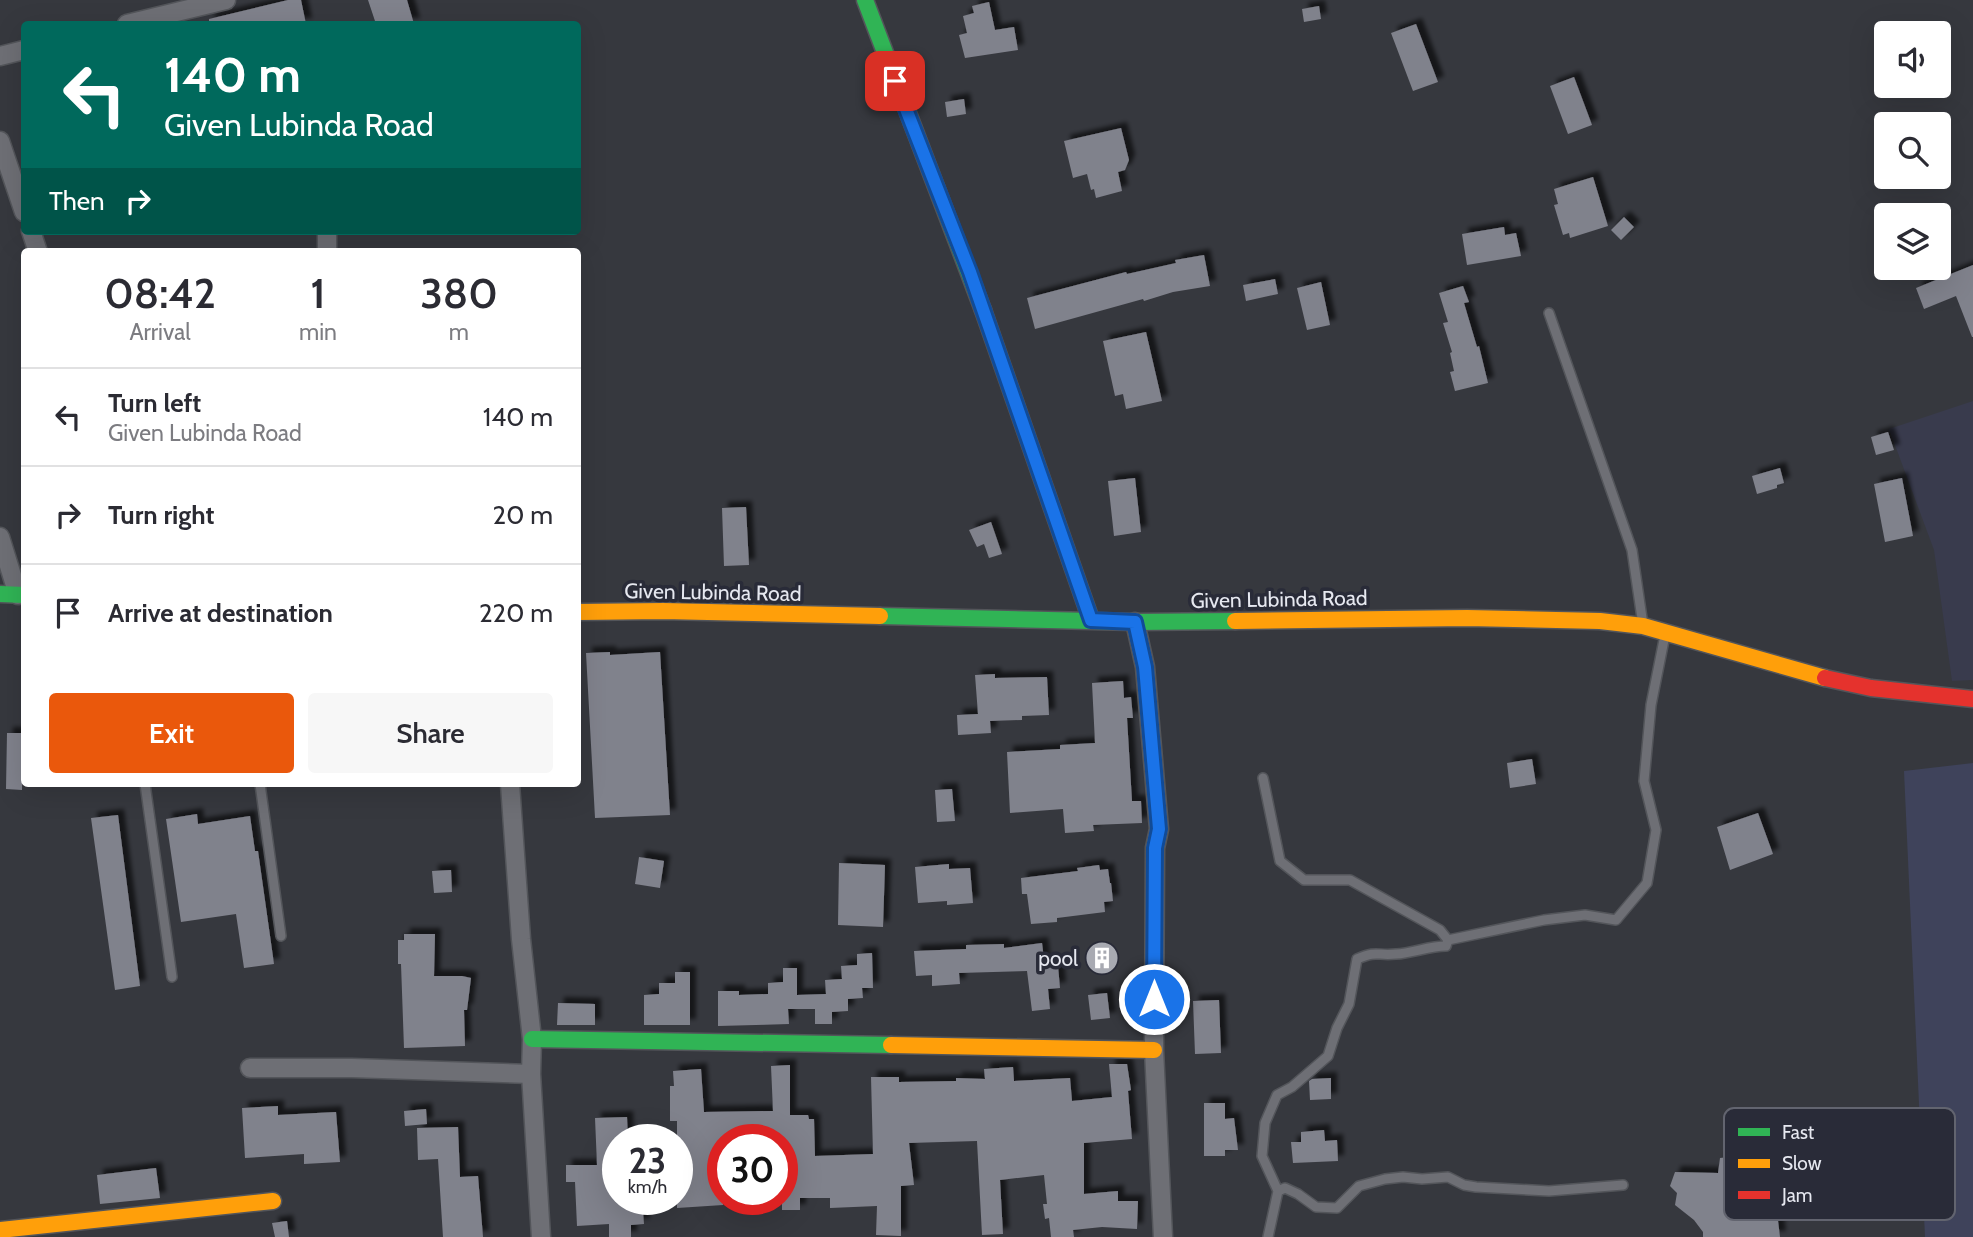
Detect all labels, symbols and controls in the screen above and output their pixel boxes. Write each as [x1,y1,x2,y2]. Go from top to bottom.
map controls [1874,21,1951,280]
button: sound [1874,21,1951,98]
text: 140 m [164,45,301,104]
icon: left [49,49,140,140]
pin [865,51,925,111]
icon: arrive [876,62,914,100]
text: Given Lubinda Road [164,105,434,144]
button: search [1874,112,1951,189]
icon: right [119,182,157,220]
text: Then [49,185,105,217]
button: layers [1874,203,1951,280]
text: 08:42 [104,267,216,319]
text: 1 [311,267,325,319]
text: 380 [420,267,498,319]
text: Arrival [129,318,191,346]
text: min [299,318,337,346]
text: m [449,318,469,346]
text: Turn left [108,387,201,419]
icon: left [49,398,87,436]
text: 140 m [483,401,553,433]
text: Given Lubinda Road [108,419,302,447]
icon: right [49,496,87,534]
text: Turn right [108,499,214,531]
text: 20 m [493,499,553,531]
street label: Given Lubinda Road [624,578,802,606]
street label: Given Lubinda Road [1190,585,1368,613]
icon: arrive [49,594,87,632]
text: Arrive at destination [108,597,333,629]
text: 220 m [479,597,553,629]
button: Exit [49,693,294,773]
button: Share [308,693,553,773]
building icon: pool [1083,939,1121,977]
place label: pool [1038,946,1078,971]
position arrow [1117,962,1191,1036]
legend [1724,1108,1955,1220]
text: Fast [1782,1121,1815,1144]
speed limit sign: 30 [707,1124,798,1215]
text: 23 [629,1139,666,1182]
text: Slow [1782,1152,1822,1175]
text: km/h [628,1176,667,1198]
text: Jam [1781,1184,1812,1207]

